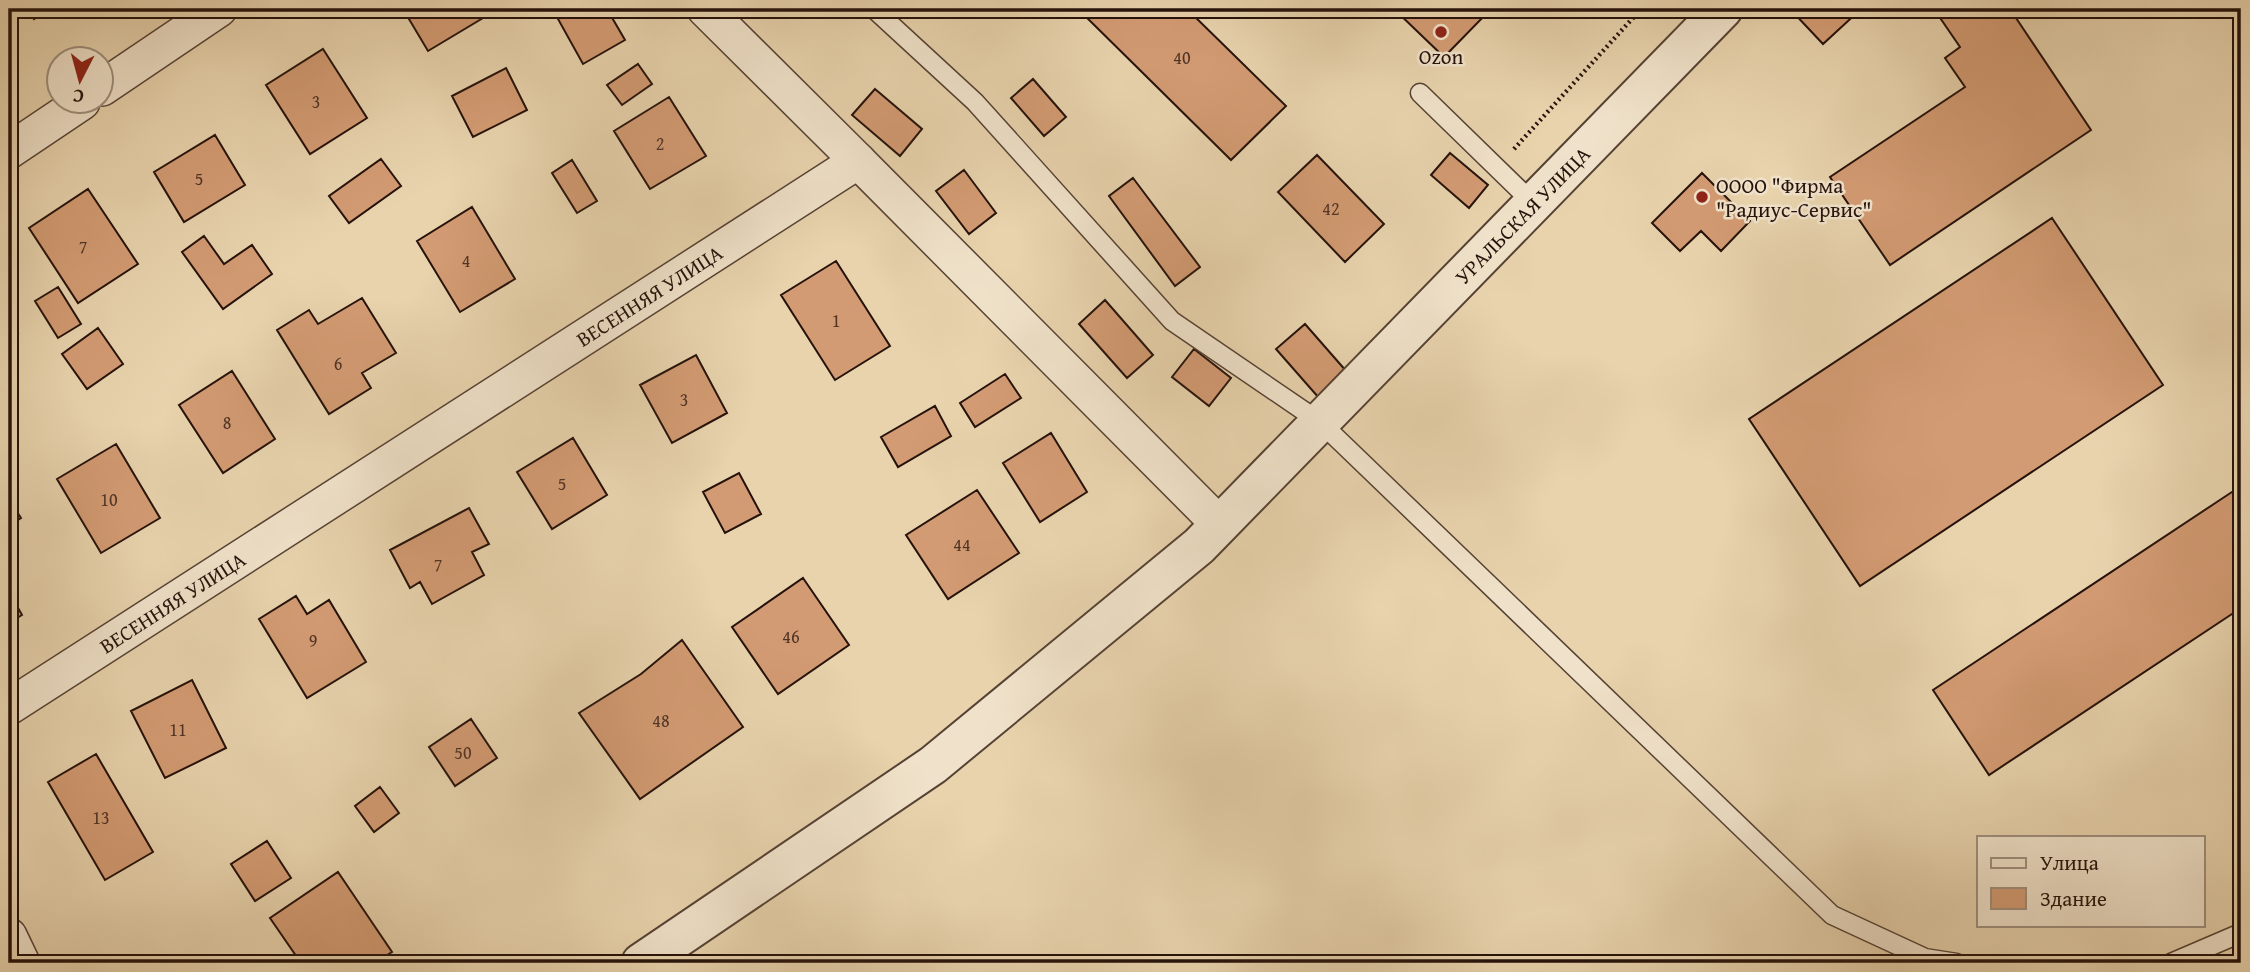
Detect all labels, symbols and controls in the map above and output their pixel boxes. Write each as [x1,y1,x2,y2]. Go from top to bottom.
marker: Ozon [1433,24,1449,40]
place label: Ozon [1419,41,1463,72]
house number: 40 [1173,44,1191,71]
north arrow [46,46,116,116]
text: С [71,82,85,111]
house number: 3 [312,88,320,115]
house number: 2 [656,130,664,157]
street label: УРАЛЬСКАЯ УЛИЦА [1447,139,1597,291]
house number: 5 [195,165,203,192]
place label: ОООО "Фирма "Радиус-Сервис" [1716,170,1872,225]
marker: ОООО "Фирма "Радиус-Сервис" [1694,189,1710,205]
house number: 42 [1322,195,1340,222]
house number: 7 [79,233,87,260]
street label: ВЕСЕННЯЯ УЛИЦА [570,237,728,354]
house number: 4 [462,247,470,274]
house number: 1 [832,307,840,334]
house number: 6 [334,350,342,377]
house number: 3 [680,386,688,413]
house number: 8 [223,409,231,436]
house number: 5 [558,470,566,497]
house number: 10 [100,486,118,513]
house number: 44 [953,531,971,558]
street label: ВЕСЕННЯЯ УЛИЦА [93,543,252,661]
house number: 7 [434,551,442,578]
house number: 46 [782,623,800,650]
house number: 9 [309,627,317,654]
house number: 48 [652,707,670,734]
house number: 11 [169,716,187,743]
house number: 50 [454,739,472,766]
house number: 13 [92,804,110,831]
legend [1977,836,2204,926]
text: Улица [2040,847,2099,878]
text: Здание [2040,883,2107,914]

